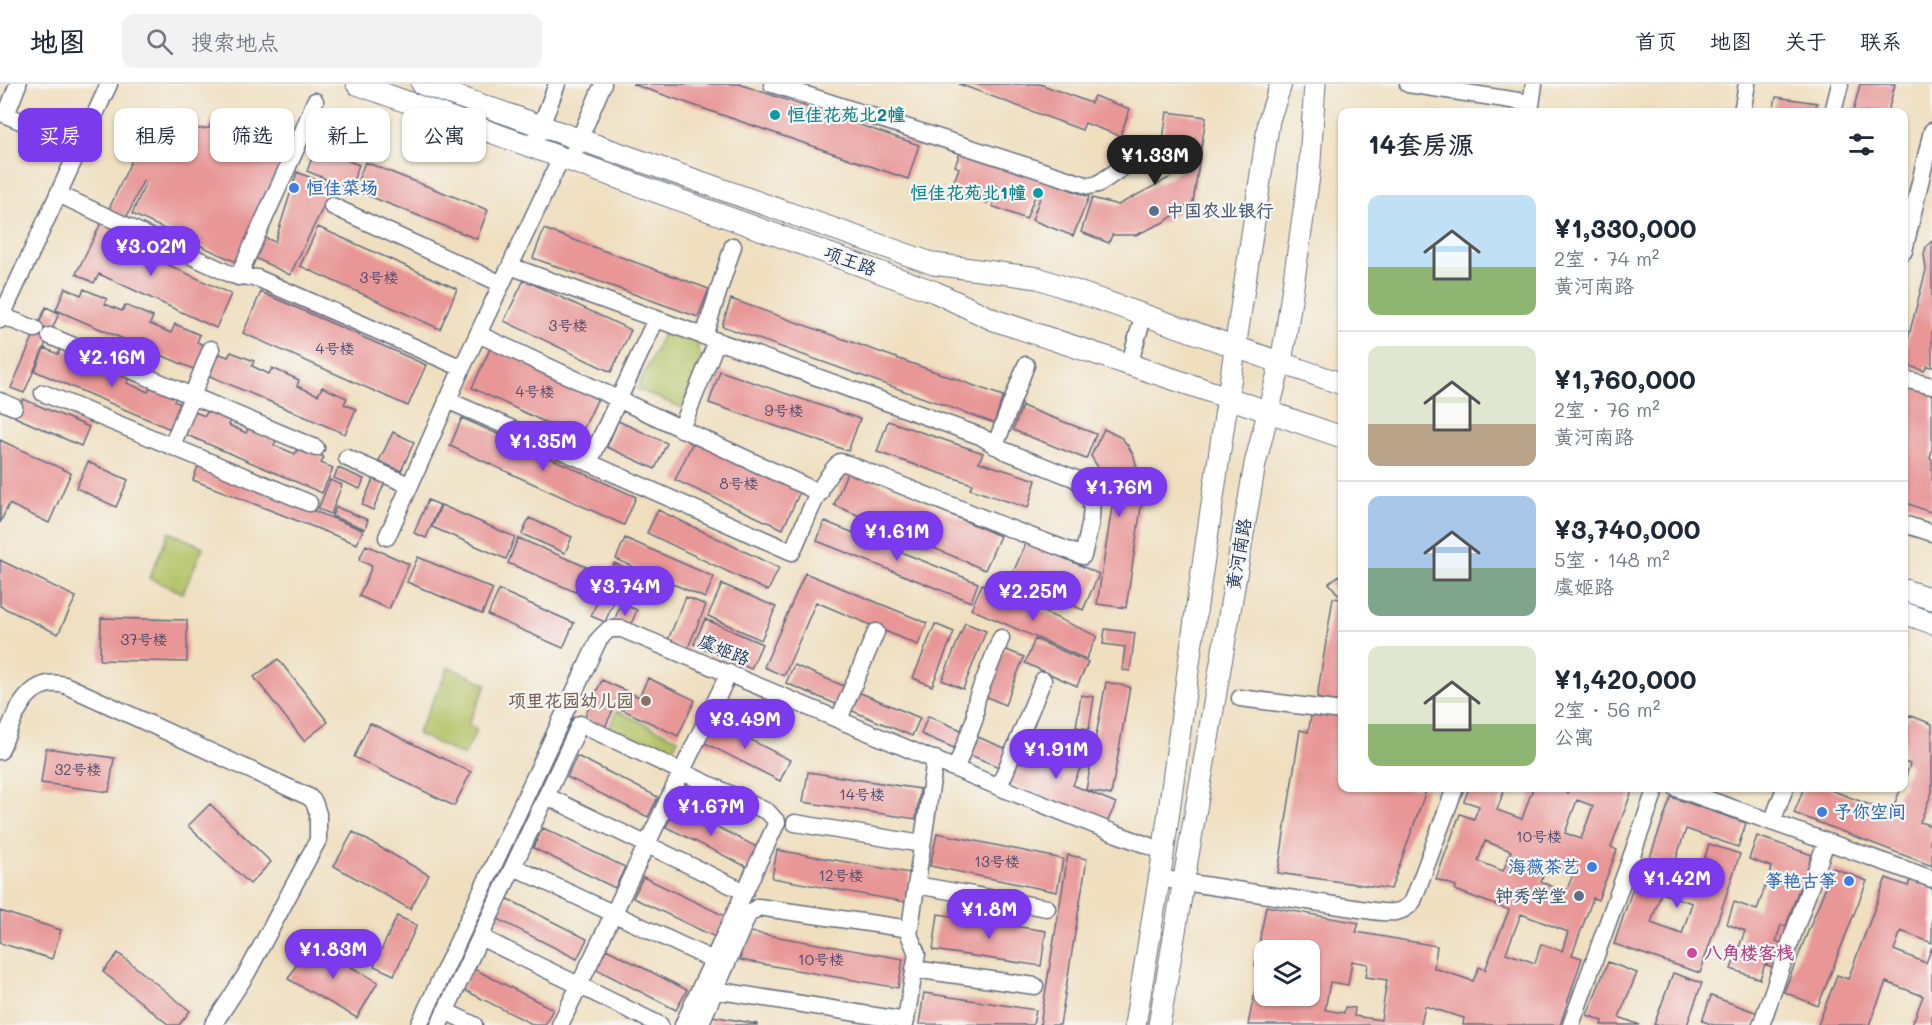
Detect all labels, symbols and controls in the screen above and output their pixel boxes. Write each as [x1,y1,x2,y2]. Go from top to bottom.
search box [122,14,542,68]
text: 地图 [30,23,86,59]
icon: search [143,25,176,58]
text: 搜索地点 [191,27,279,56]
text: 首页 [1635,27,1677,54]
text: 地图 [1710,27,1752,54]
text: 关于 [1785,27,1827,54]
text: 联系 [1860,27,1902,54]
place label: 恒佳花苑北2幢 [787,102,905,126]
chip: 买房 [18,108,102,162]
chip: 租房 [114,108,198,162]
chip: 筛选 [210,108,294,162]
chip: 新上 [306,108,390,162]
chip: 公寓 [402,108,486,162]
marker: 恒佳花苑北2幢 [768,108,782,122]
text: 14套房源 [1368,127,1474,161]
icon: filters [1845,128,1878,161]
pin: ¥1.33M [1106,135,1204,186]
text: ¥1.33M [1121,141,1189,167]
place label: 恒佳菜场 [306,175,378,199]
place label: 恒佳花苑北1幢 [910,180,1026,204]
marker: 恒佳菜场 [287,181,301,195]
marker: 恒佳花苑北1幢 [1031,186,1045,200]
place label: 中国农业银行 [1166,198,1274,222]
marker: 中国农业银行 [1147,204,1161,218]
text: ¥1,330,000 [1554,211,1697,245]
icon: home [1416,219,1488,291]
pin: ¥3.02M [102,226,200,277]
text: ¥3.02M [115,232,187,258]
street label: 项王路 [821,240,880,281]
text: 2室 · 74 m² [1554,245,1659,271]
house number: 3号楼 [360,267,398,287]
text: 黄河南路 [1554,272,1634,298]
house number: 3号楼 [549,315,587,335]
pin: ¥2.16M [63,337,161,388]
house number: 4号楼 [316,338,354,358]
text: ¥2.16M [78,343,146,369]
text: ¥1,760,000 [1554,362,1696,396]
icon: home [1416,370,1488,442]
house number: 4号楼 [516,381,554,401]
text: 2室 · 76 m² [1554,396,1660,422]
house number: 9号楼 [765,400,803,420]
pin: ¥1.35M [494,421,592,472]
text: 黄河南路 [1554,423,1634,449]
text: ¥1.35M [509,427,577,453]
pin: ¥1.76M [1070,467,1168,518]
house number: 8号楼 [719,473,759,493]
text: ¥1.76M [1085,473,1153,499]
pin: ¥1.61M [848,511,946,562]
text: ¥3,740,000 [1554,512,1700,546]
street label: 黄河南路 [1220,516,1256,591]
text: ¥1.61M [864,517,930,543]
icon: home [1416,520,1488,592]
text: 5室 · 148 m² [1554,546,1670,572]
pin: ¥3.74M [576,566,674,617]
pin: ¥2.25M [984,571,1082,622]
text: ¥3.74M [589,572,661,598]
text: 虞姬路 [1554,573,1614,599]
text: ¥2.25M [998,577,1068,603]
street label: 虞姬路 [695,628,754,670]
house number: 37号楼 [120,629,168,649]
text: ¥1,420,000 [1554,662,1696,696]
icon: home [1416,670,1488,742]
place label: 项里花园幼儿园 [508,688,634,712]
marker: 项里花园幼儿园 [639,694,653,708]
text: 2室 · 56 m² [1554,696,1660,722]
pin: ¥3.49M [696,699,794,750]
text: ¥3.49M [709,705,781,731]
text: 公寓 [1554,723,1594,749]
pin: ¥1.91M [1007,729,1105,780]
text: ¥1.91M [1023,735,1089,761]
house number: 32号楼 [54,759,102,779]
house number: 14号楼 [839,784,885,804]
pin: ¥1.67M [662,786,760,837]
text: ¥1.67M [677,792,745,818]
place label: 予你空间 [1834,799,1906,823]
marker: 予你空间 [1815,805,1829,819]
house number: 10号楼 [1516,826,1562,846]
house number: 13号楼 [974,851,1020,871]
place label: 海薇茶艺 [1508,854,1580,878]
pin: ¥1.42M [1628,858,1726,909]
marker: 海薇茶艺 [1585,860,1599,874]
text: ¥1.42M [1643,864,1711,890]
house number: 12号楼 [818,865,864,885]
place label: 筝艳古筝 [1765,868,1837,892]
marker: 筝艳古筝 [1842,874,1856,888]
place label: 钟秀学堂 [1495,883,1567,907]
pin: ¥1.8M [947,889,1031,940]
marker: 钟秀学堂 [1572,889,1586,903]
text: ¥1.8M [961,895,1017,921]
pin: ¥1.83M [284,929,382,980]
text: ¥1.83M [299,935,367,961]
map controls [1254,940,1320,1006]
button: layers [1254,940,1320,1006]
place label: 八角楼客栈 [1704,940,1794,964]
marker: 八角楼客栈 [1685,946,1699,960]
house number: 10号楼 [798,949,844,969]

